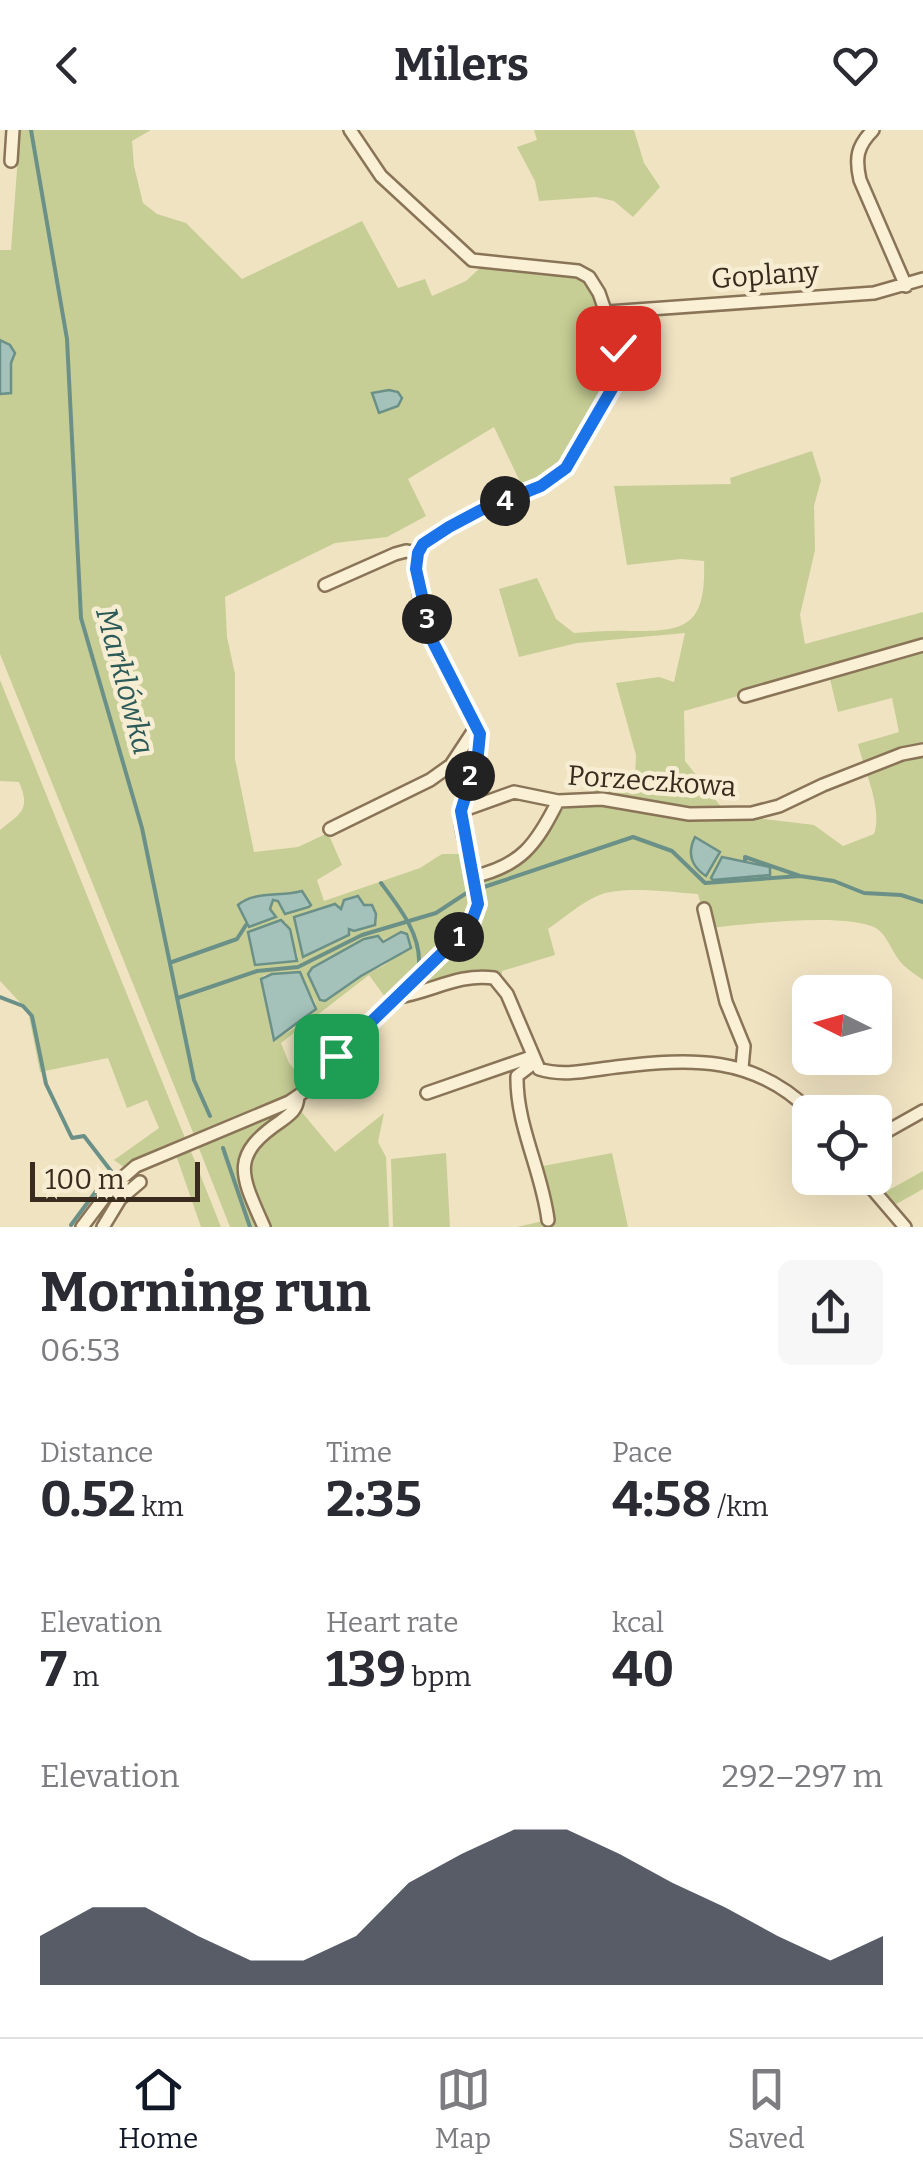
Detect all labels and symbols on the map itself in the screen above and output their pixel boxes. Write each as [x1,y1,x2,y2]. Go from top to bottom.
street label: Goplany [710,255,820,295]
pin [576,306,661,391]
pin: 4 [480,476,530,526]
pin: 3 [402,594,452,644]
water label: Marklówka [88,604,162,758]
pin: 2 [445,751,495,801]
street label: Porzeczkowa [567,759,737,803]
pin: 1 [434,912,484,962]
north arrow [792,975,892,1075]
pin [294,1014,379,1099]
scale bar [30,1157,200,1202]

